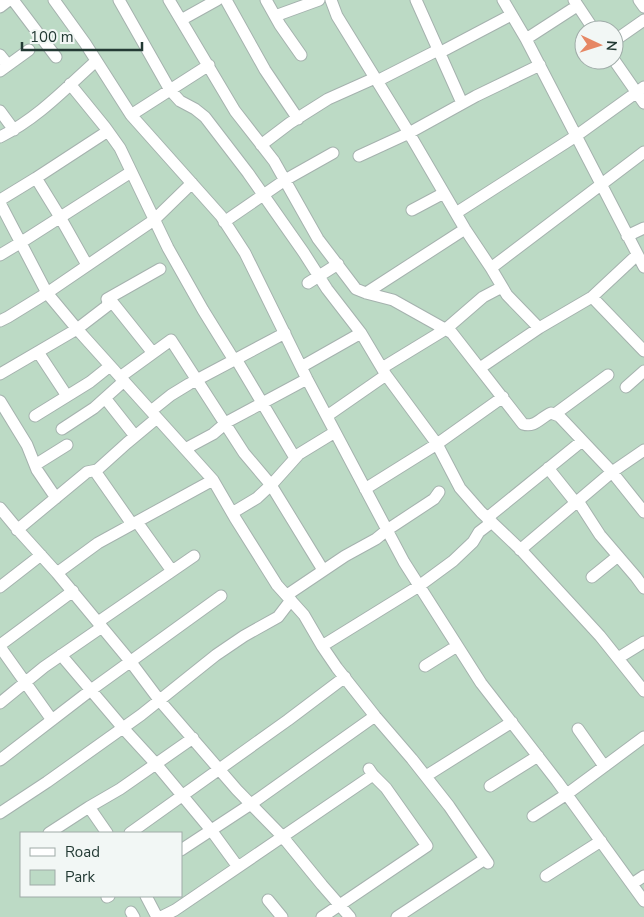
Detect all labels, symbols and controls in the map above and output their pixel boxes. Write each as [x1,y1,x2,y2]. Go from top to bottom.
scale bar [22,20,142,52]
north arrow [574,20,624,70]
text: 100 m [30,27,74,47]
text: N [602,40,621,52]
legend [20,832,182,897]
text: Road [65,842,100,862]
text: Park [65,867,95,887]

